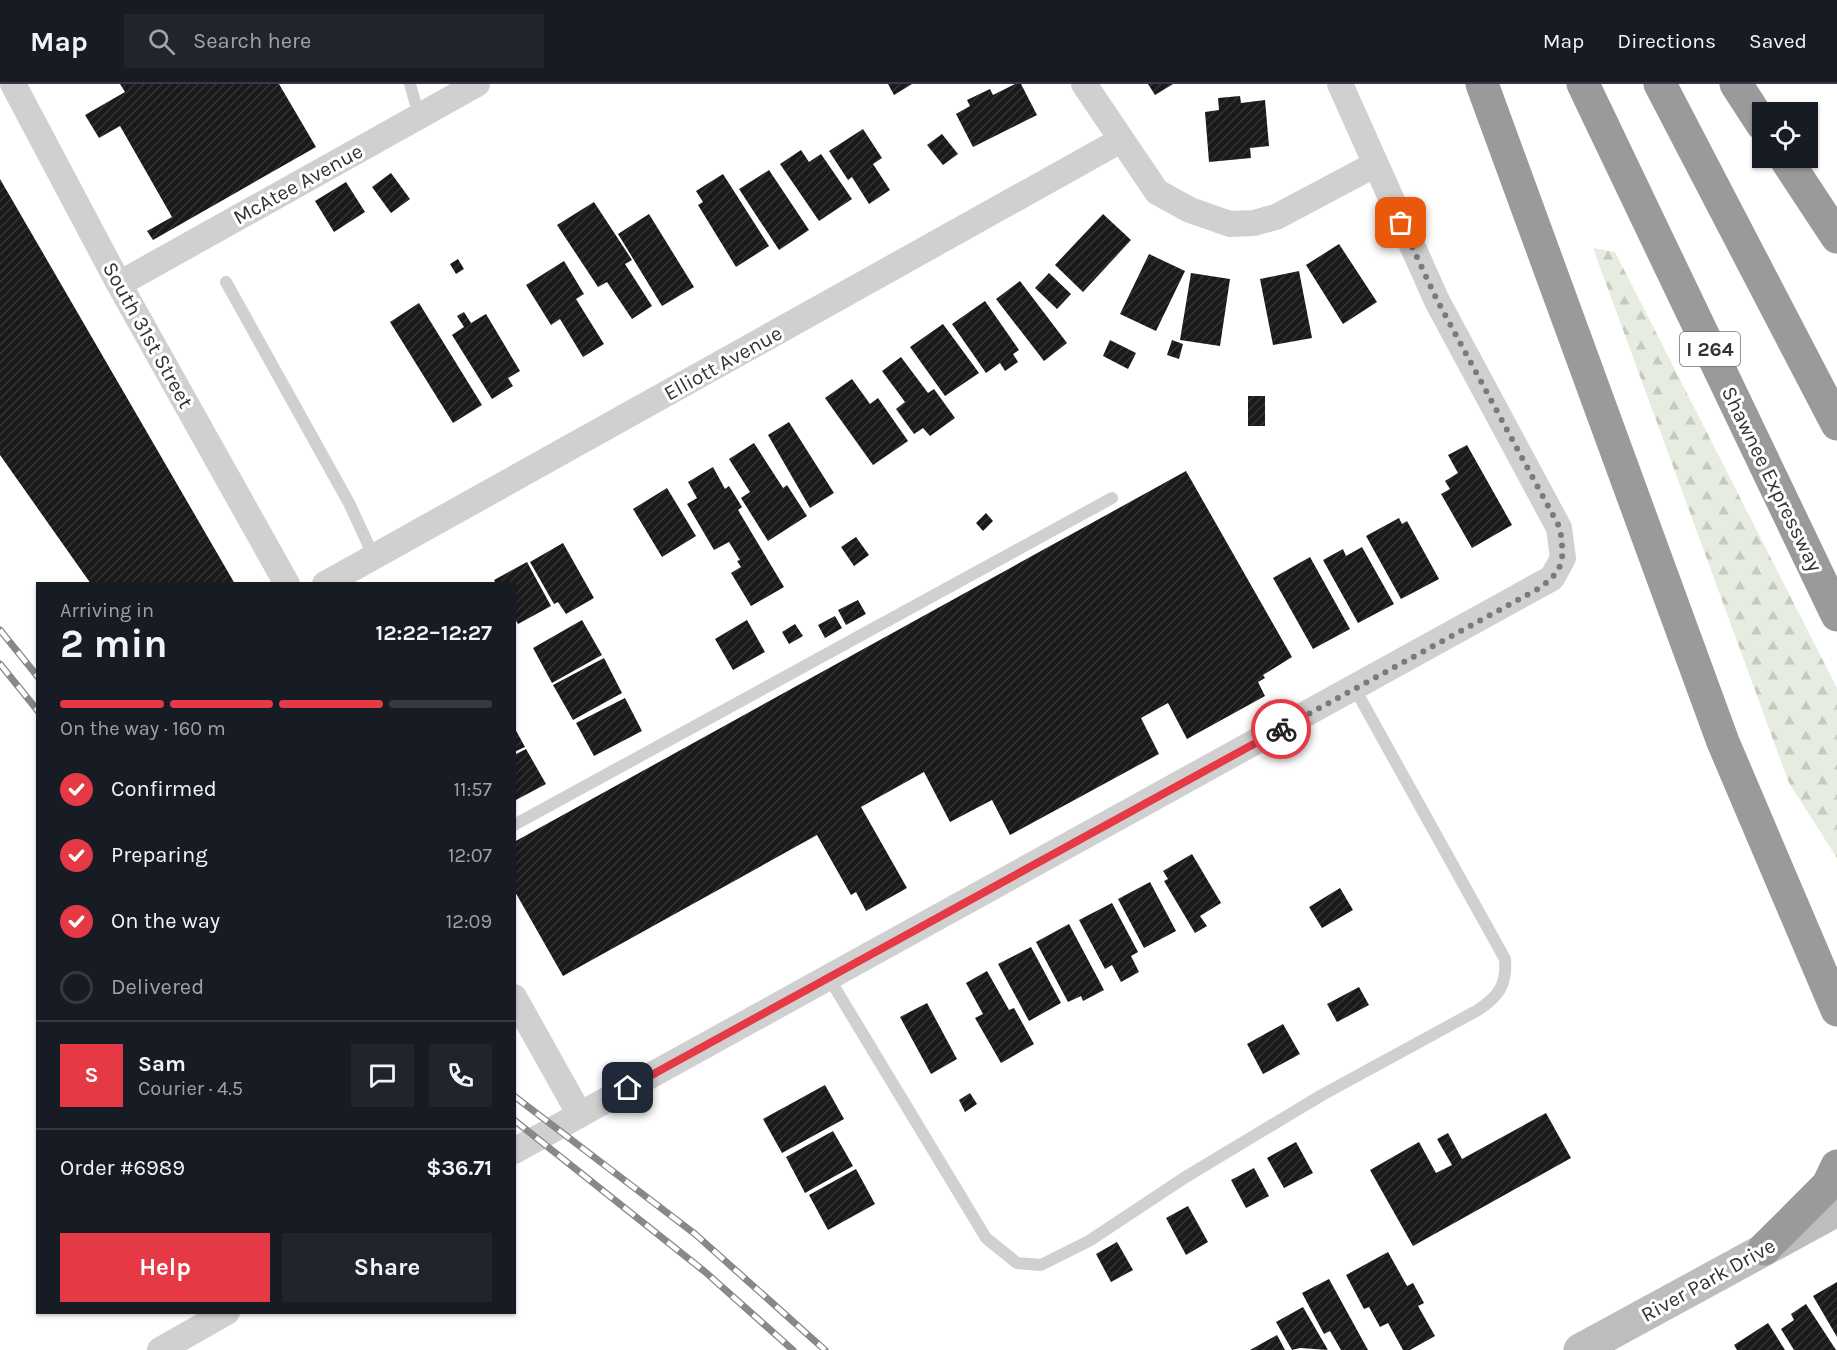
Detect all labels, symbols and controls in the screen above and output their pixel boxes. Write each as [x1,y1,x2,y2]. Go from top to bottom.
search box [124,14,544,68]
text: Map [30,25,88,58]
icon: search [145,25,178,58]
text: Search here [193,28,311,54]
text: Map [1543,29,1584,53]
text: Directions [1617,29,1716,53]
text: Saved [1749,29,1807,53]
map controls [1752,102,1818,168]
button: locate [1752,102,1818,168]
street label: McAtee Avenue [229,139,367,229]
pin [1375,197,1426,248]
icon: bag [1384,206,1417,239]
street label: South 31st Street [98,258,198,412]
street label: Elliott Avenue [660,321,786,405]
road number: I 264 [1680,332,1740,366]
street label: Shawnee Expressway [1717,382,1827,576]
text: Arriving in [60,599,154,622]
text: 12:22–12:27 [375,620,492,646]
text: 2 min [60,621,168,667]
courier [1251,699,1311,759]
icon: bike [1265,713,1298,746]
text: On the way · 160 m [60,717,226,740]
icon: check [60,773,93,806]
text: Confirmed [111,776,217,802]
text: 11:57 [453,778,492,801]
icon: check [60,839,93,872]
text: Preparing [111,842,208,868]
text: 12:07 [448,844,492,867]
icon: check [60,905,93,938]
text: On the way [111,908,220,934]
text: 12:09 [446,910,492,933]
text: Delivered [111,974,204,1000]
button: chat [351,1044,414,1107]
button: phone [429,1044,492,1107]
text: Sam [138,1051,186,1077]
text: S [84,1062,99,1088]
pin [602,1062,653,1113]
icon: home [611,1071,644,1104]
text: Courier · 4.5 [138,1077,243,1100]
text: Order #6989 [60,1155,185,1181]
text: $36.71 [426,1155,492,1181]
button: Help [60,1233,270,1302]
button: Share [282,1233,492,1302]
street label: River Park Drive [1637,1233,1779,1327]

